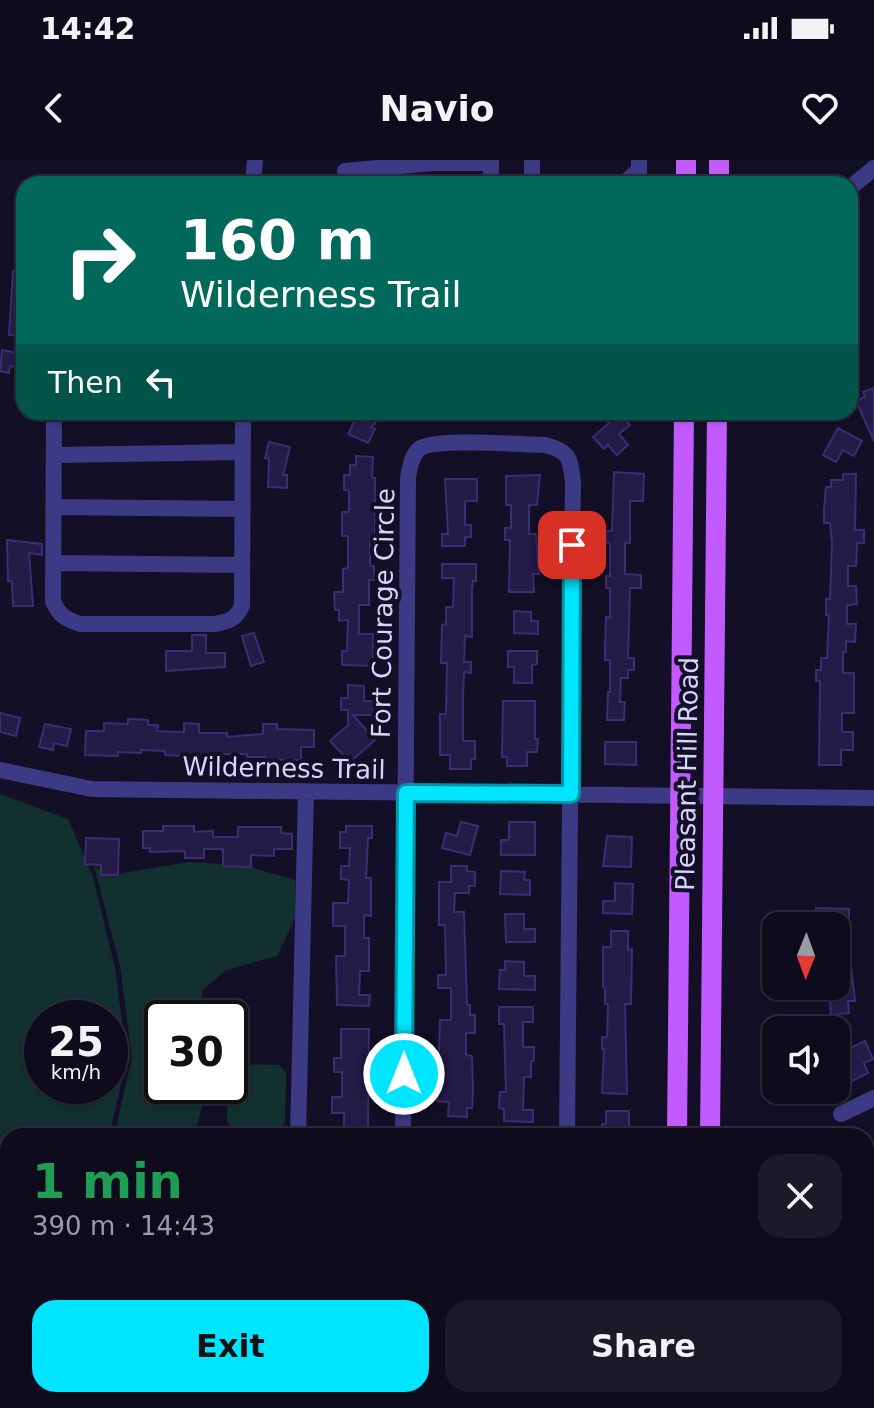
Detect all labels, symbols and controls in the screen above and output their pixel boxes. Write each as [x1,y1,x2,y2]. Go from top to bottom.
text: 14:42 [40,11,136,46]
icon: back [32,86,76,130]
icon: heart [798,86,842,130]
text: Navio [380,88,494,129]
text: 160 m [180,207,375,272]
icon: right [48,208,152,312]
text: Wilderness Trail [180,274,461,315]
icon: left [139,360,183,404]
text: Then [48,365,123,400]
street label: Fort Courage Circle [366,488,400,738]
pin [538,511,606,579]
icon: arrive [550,523,594,567]
street label: Pleasant Hill Road [670,657,704,891]
street label: Wilderness Trail [182,751,386,785]
north arrow [762,912,850,1000]
map controls [762,912,850,1104]
speed limit sign: 30 [144,1000,248,1104]
button: sound [762,1016,850,1104]
text: 25 [48,1019,104,1065]
position arrow [362,1032,446,1116]
text: km/h [51,1060,101,1084]
text: 1 min [32,1153,183,1209]
button: close [758,1154,842,1238]
text: 390 m · 14:43 [32,1211,215,1241]
button: Exit [32,1300,429,1392]
button: Share [445,1300,842,1392]

